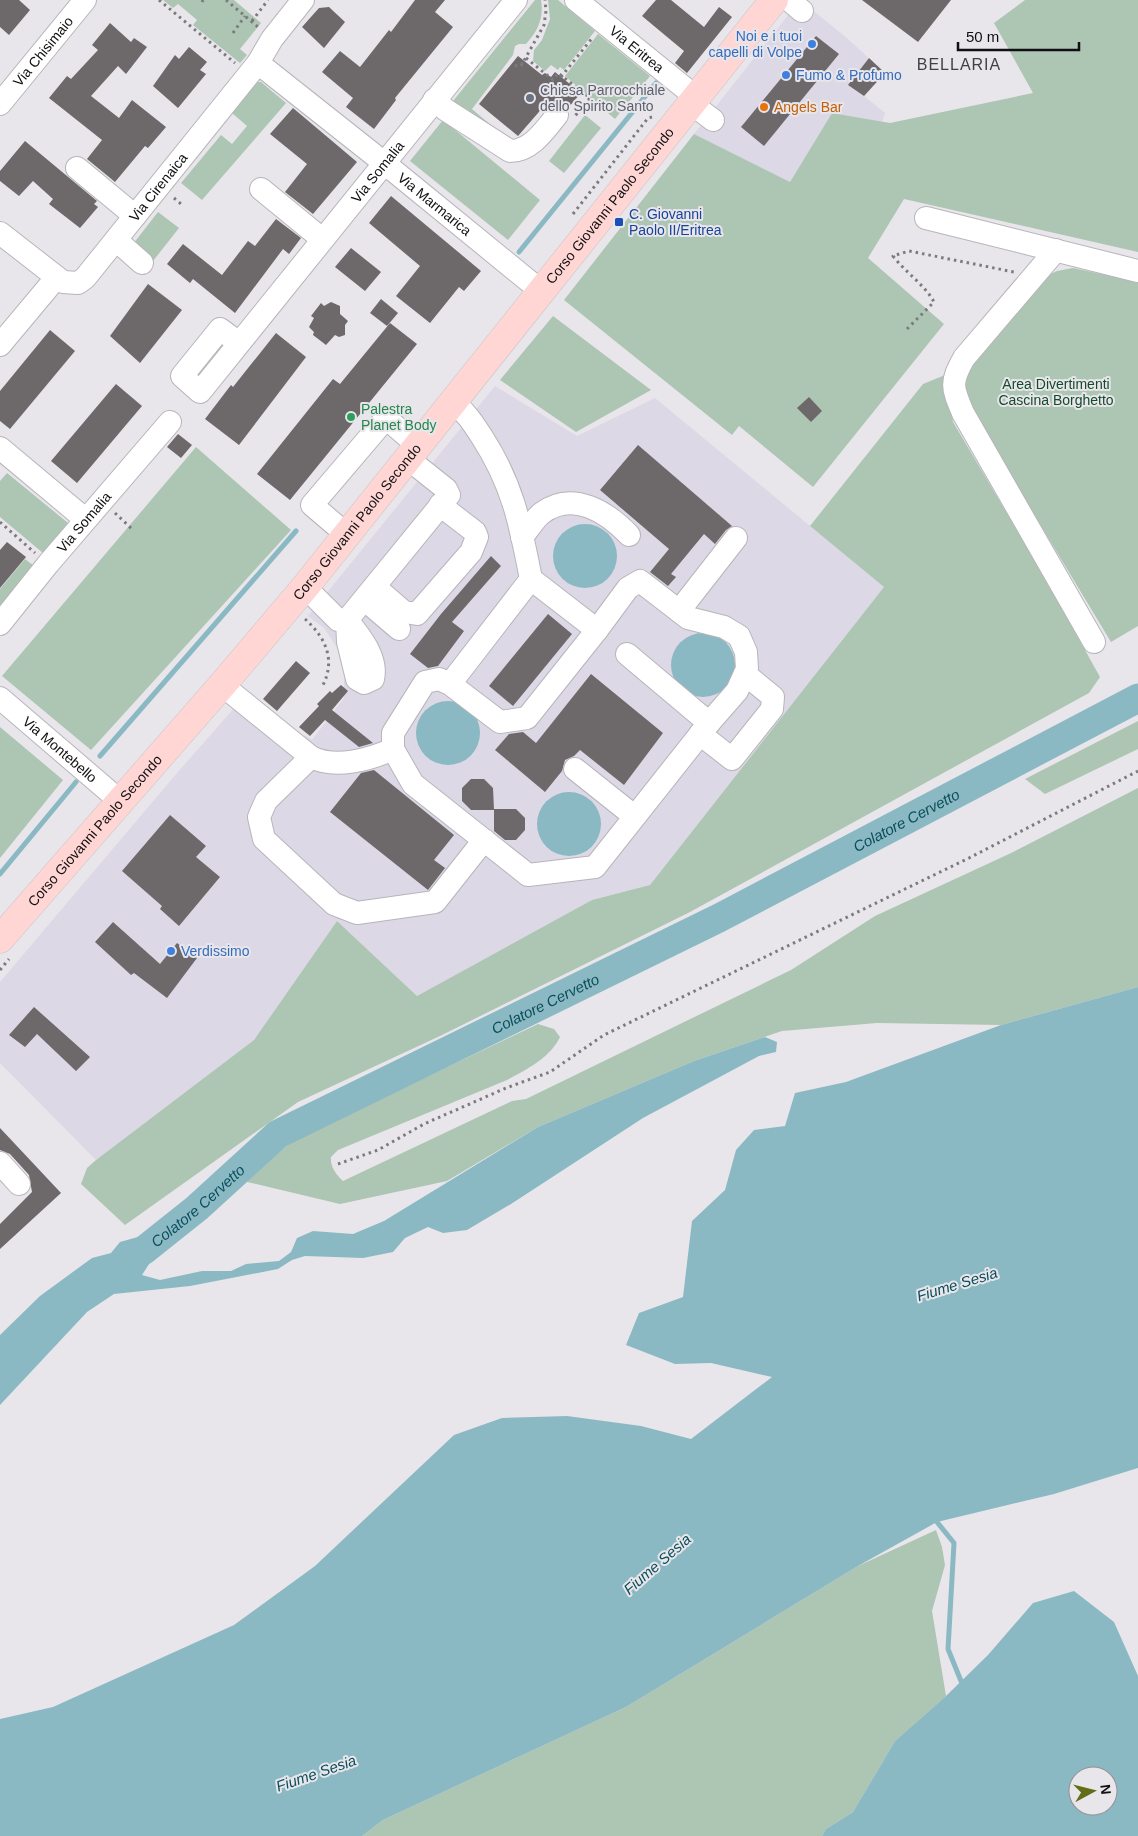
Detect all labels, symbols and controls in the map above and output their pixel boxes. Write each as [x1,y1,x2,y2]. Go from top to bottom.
street label: Via Chisimaio [10,13,76,89]
scale bar [958,20,1079,52]
street label: Via Eritrea [606,22,667,76]
place label: Noi e i tuoi capelli di Volpe [709,28,802,60]
text: 50 m [966,28,999,45]
marker: Noi e i tuoi capelli di Volpe [806,38,818,50]
district label: BELLARIA [917,56,1001,73]
place label: Fumo & Profumo [796,67,902,83]
marker: Fumo & Profumo [780,69,792,81]
place label: Chiesa Parrocchiale dello Spirito Santo [540,82,665,114]
marker: Chiesa Parrocchiale dello Spirito Santo [524,92,536,104]
place label: Angels Bar [774,99,843,115]
marker: Angels Bar [758,101,770,113]
street label: Corso Giovanni Paolo Secondo [542,124,677,287]
street label: Via Somalia [348,138,407,206]
street label: Via Cirenaica [126,150,190,225]
street label: Via Marmarica [395,169,475,239]
place label: C. Giovanni Paolo II/Eritrea [629,206,722,238]
marker: C. Giovanni Paolo II/Eritrea [613,216,625,228]
park label: Area Divertimenti Cascina Borghetto [998,376,1114,408]
place label: Palestra Planet Body [361,401,437,433]
marker: Palestra Planet Body [345,411,357,423]
street label: Corso Giovanni Paolo Secondo [289,440,424,603]
street label: Via Somalia [54,489,114,556]
street label: Via Montebello [20,713,100,786]
street label: Corso Giovanni Paolo Secondo [24,752,165,909]
water label: Colatore Cervetto [850,785,962,855]
place label: Verdissimo [181,943,250,959]
marker: Verdissimo [165,945,177,957]
water label: Colatore Cervetto [488,970,602,1037]
water label: Colatore Cervetto [147,1161,248,1250]
water label: Fiume Sesia [915,1264,999,1304]
water label: Fiume Sesia [620,1530,694,1598]
water label: Fiume Sesia [274,1751,358,1795]
north arrow [1068,1766,1118,1816]
text: N [1097,1783,1114,1795]

